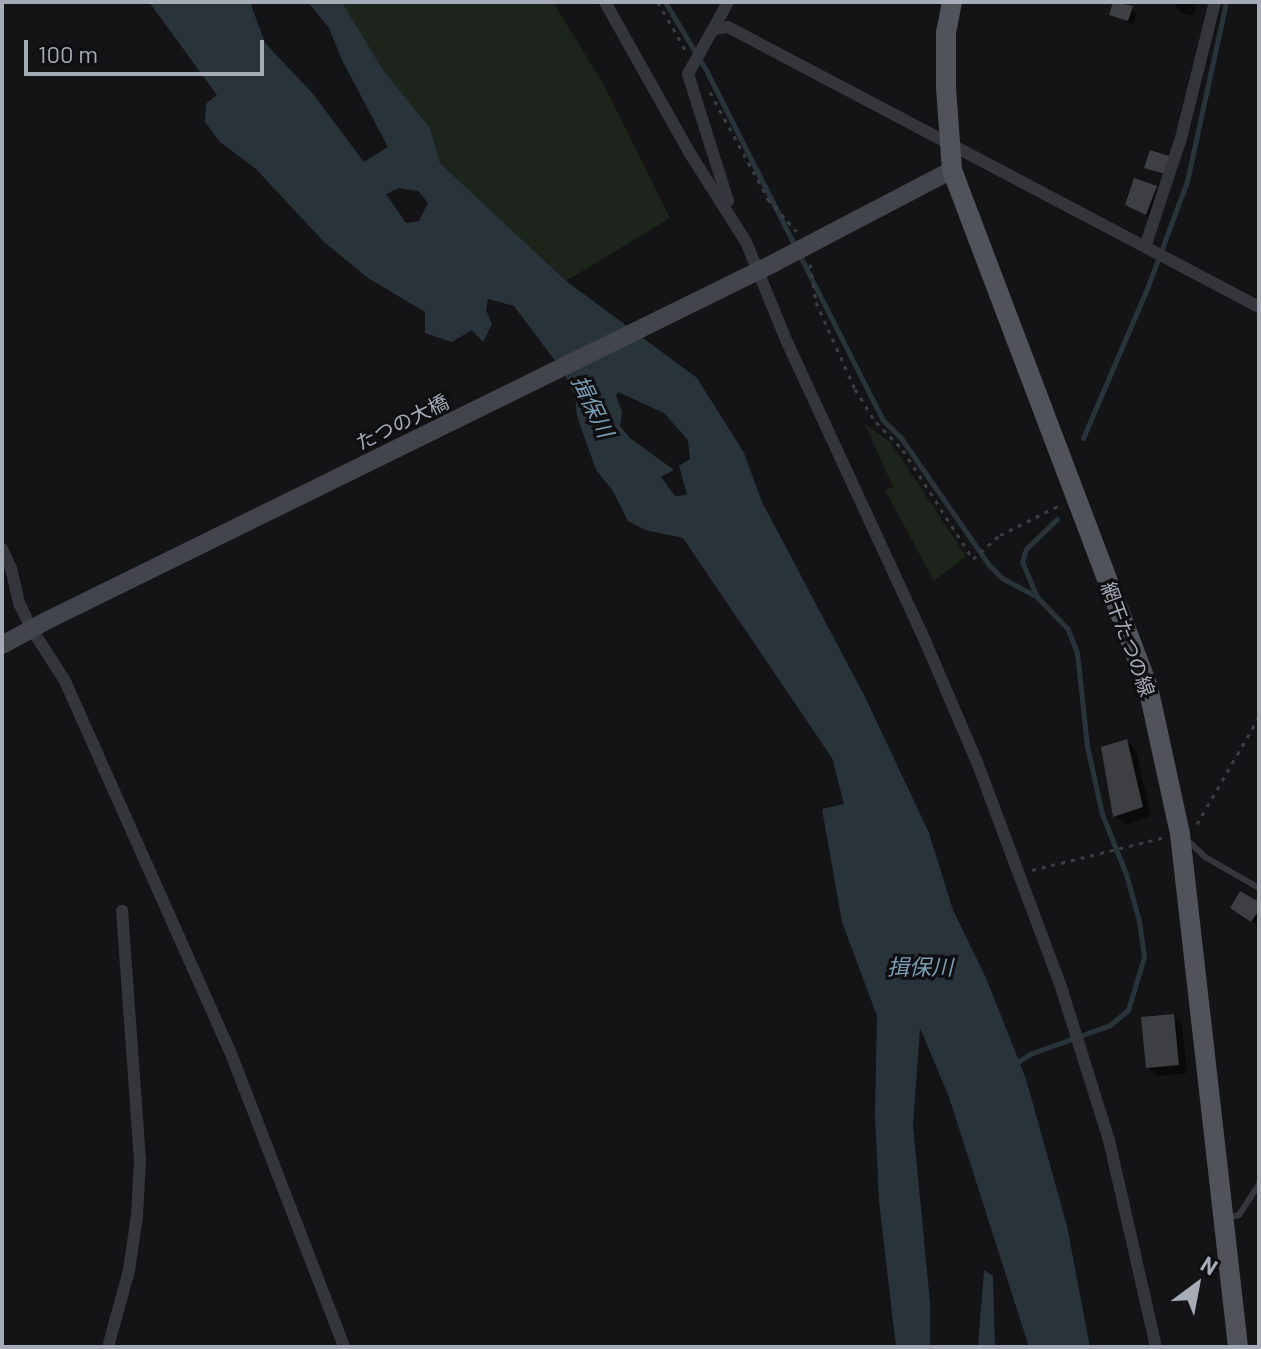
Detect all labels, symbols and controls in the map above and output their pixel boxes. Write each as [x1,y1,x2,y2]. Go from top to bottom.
scale bar [28,24,268,74]
text: 100 m [38,39,98,68]
water label: 揖保川 [567,371,619,441]
street label: たつの大橋 [352,389,452,455]
street label: 網干たつの線 [1096,579,1160,699]
water label: 揖保川 [887,954,953,980]
north arrow [1157,1245,1237,1325]
text: N [1197,1250,1223,1280]

